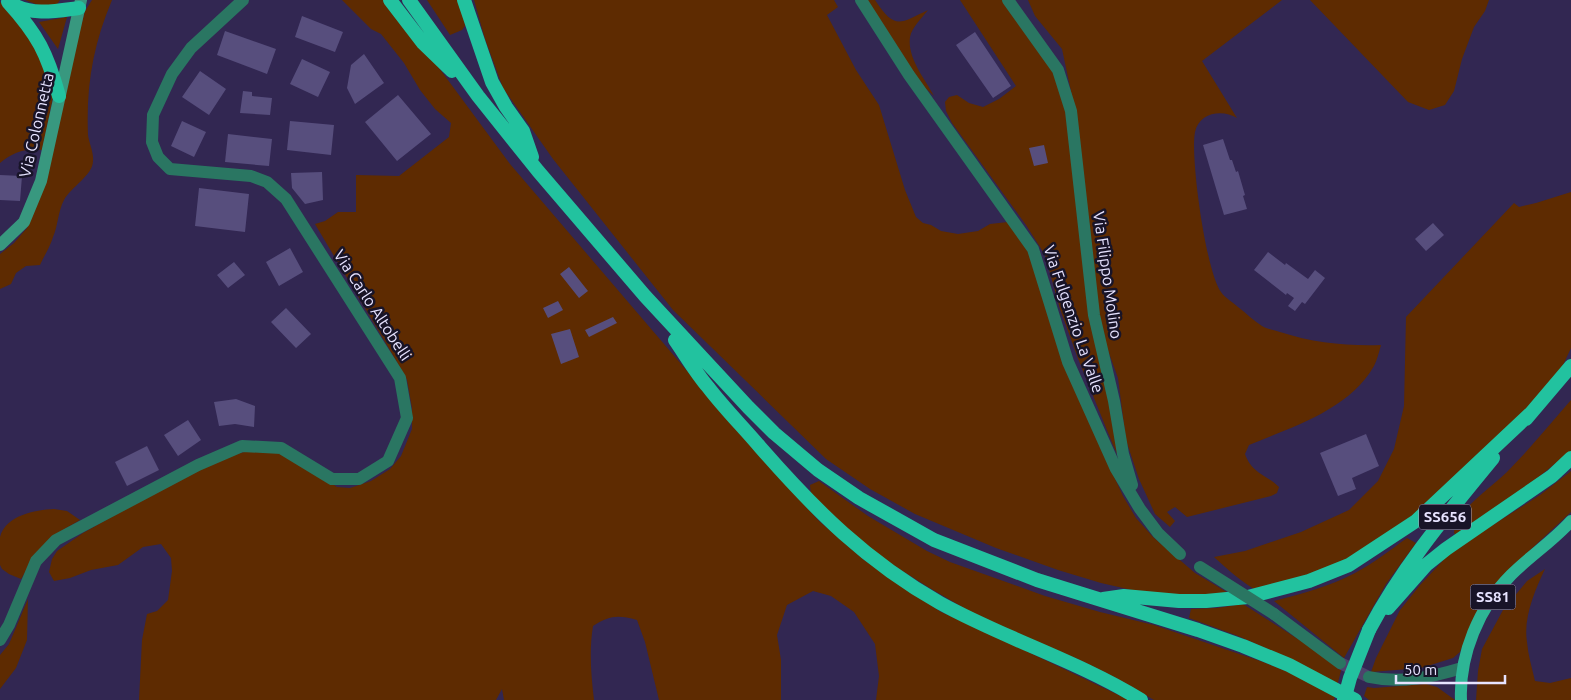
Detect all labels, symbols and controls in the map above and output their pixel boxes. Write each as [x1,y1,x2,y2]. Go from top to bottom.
street label: Via Colonnetta [15,71,57,179]
street label: Via Filippo Molino [1090,210,1126,340]
street label: Via Fulgenzio La Valle [1040,243,1108,395]
street label: Via Carlo Altobelli [330,246,416,364]
road number: SS656 [1419,504,1471,530]
road number: SS81 [1470,584,1516,610]
scale bar [1396,652,1505,684]
text: 50 m [1404,661,1437,678]

